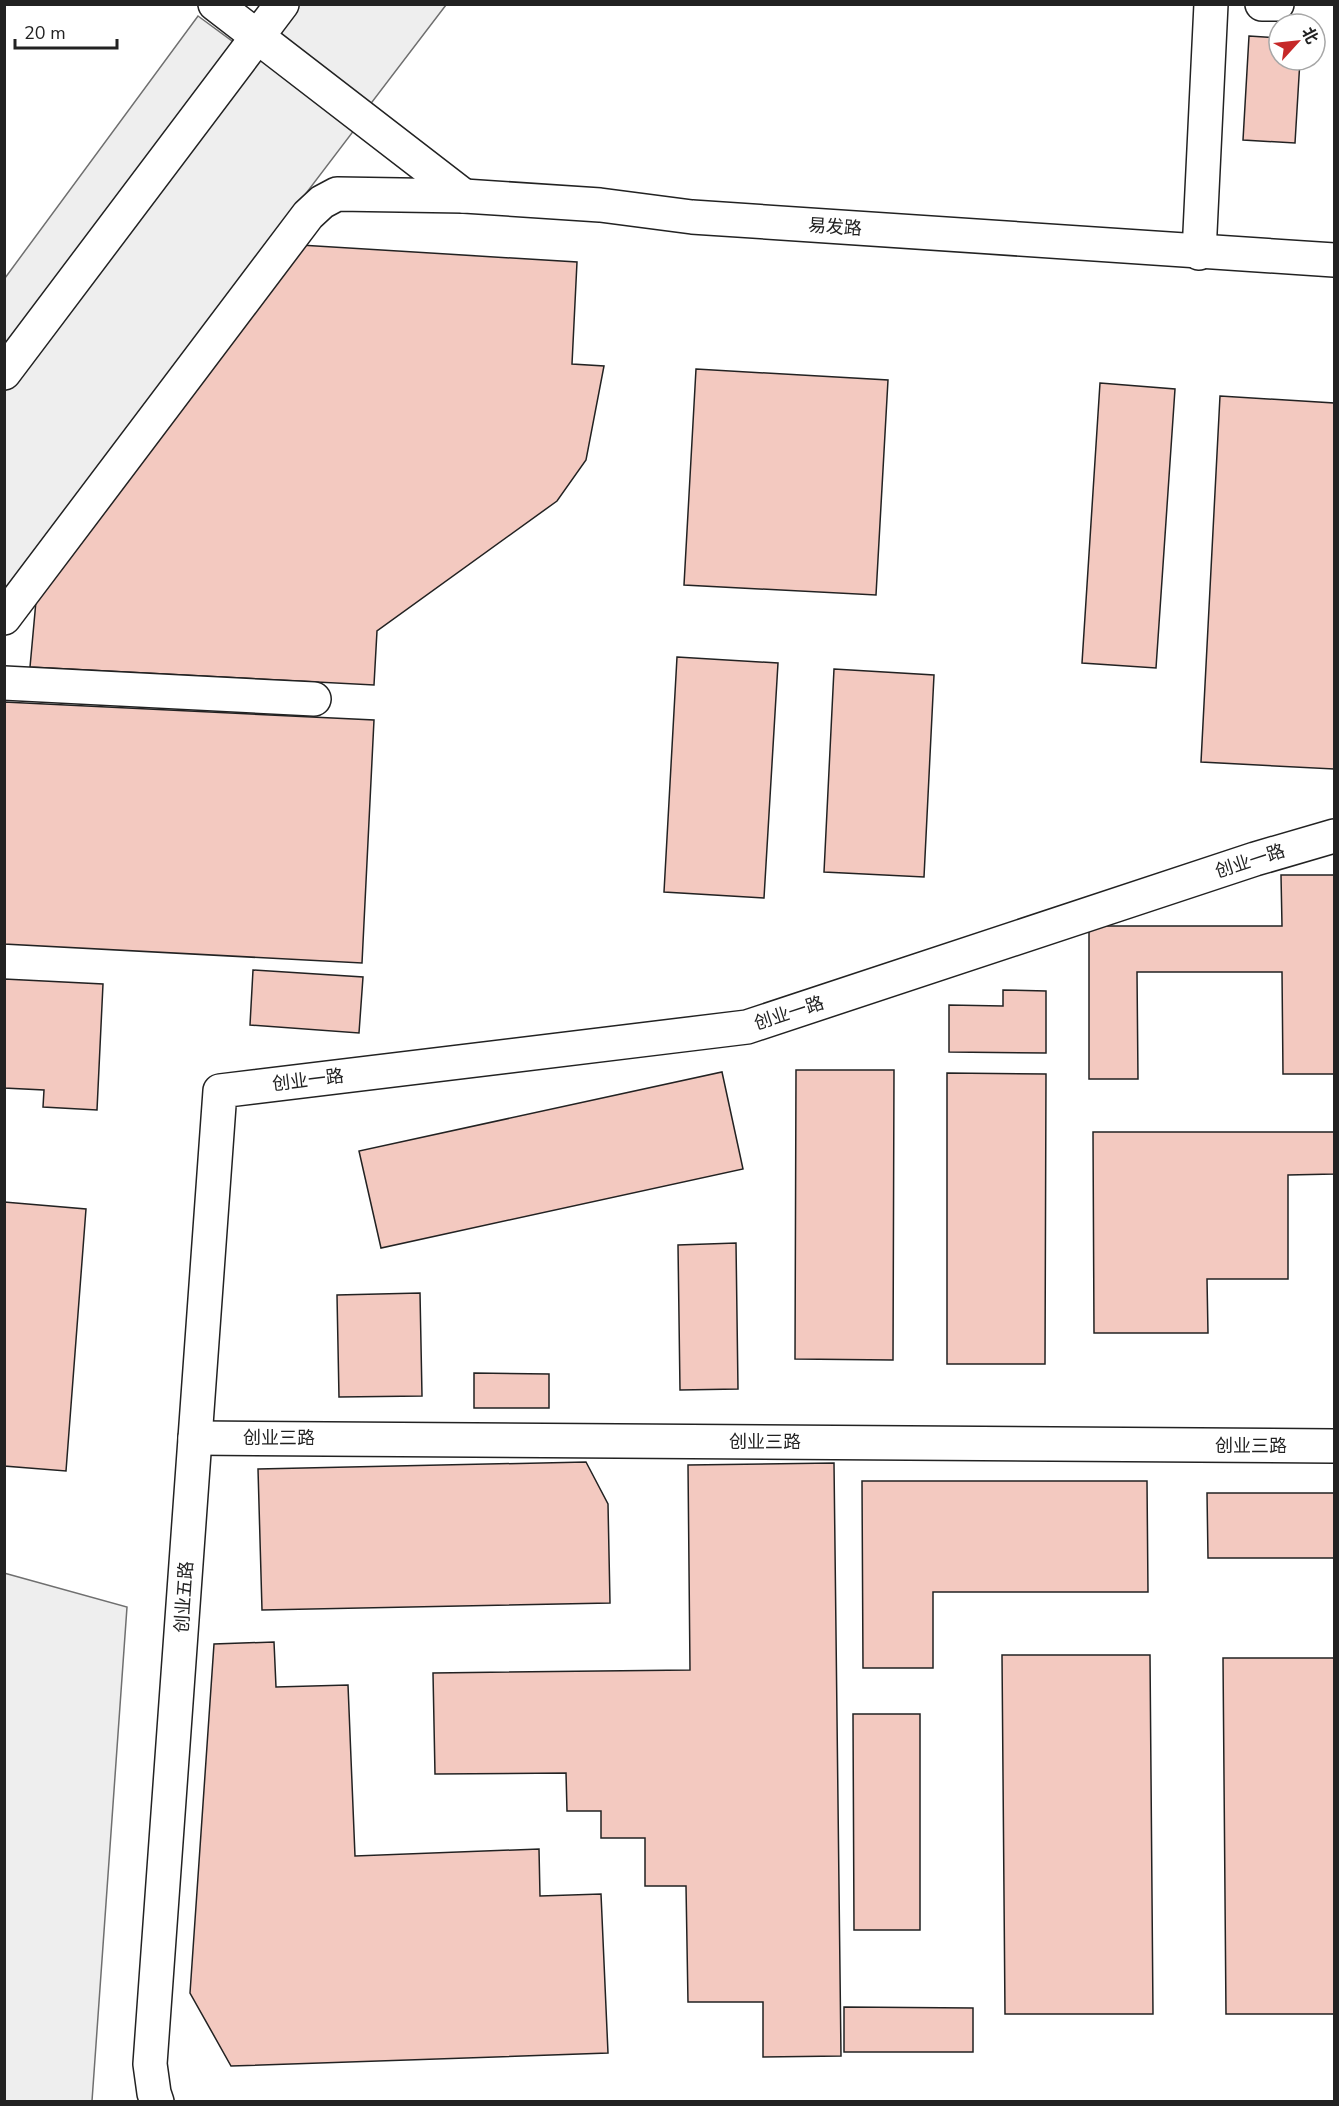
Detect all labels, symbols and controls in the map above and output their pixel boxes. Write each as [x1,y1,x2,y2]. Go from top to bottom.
scale bar [15,12,117,50]
north arrow [1267,12,1327,72]
text: 20 m [24,21,66,45]
text: 北 [1296,24,1323,48]
street label: 易发路 [807,213,863,241]
street label: 创业一路 [1212,838,1288,884]
street label: 创业一路 [751,990,827,1036]
street label: 创业一路 [271,1064,345,1096]
street label: 创业三路 [243,1426,315,1450]
street label: 创业三路 [729,1430,801,1454]
street label: 创业三路 [1215,1434,1287,1458]
street label: 创业五路 [170,1560,198,1634]

